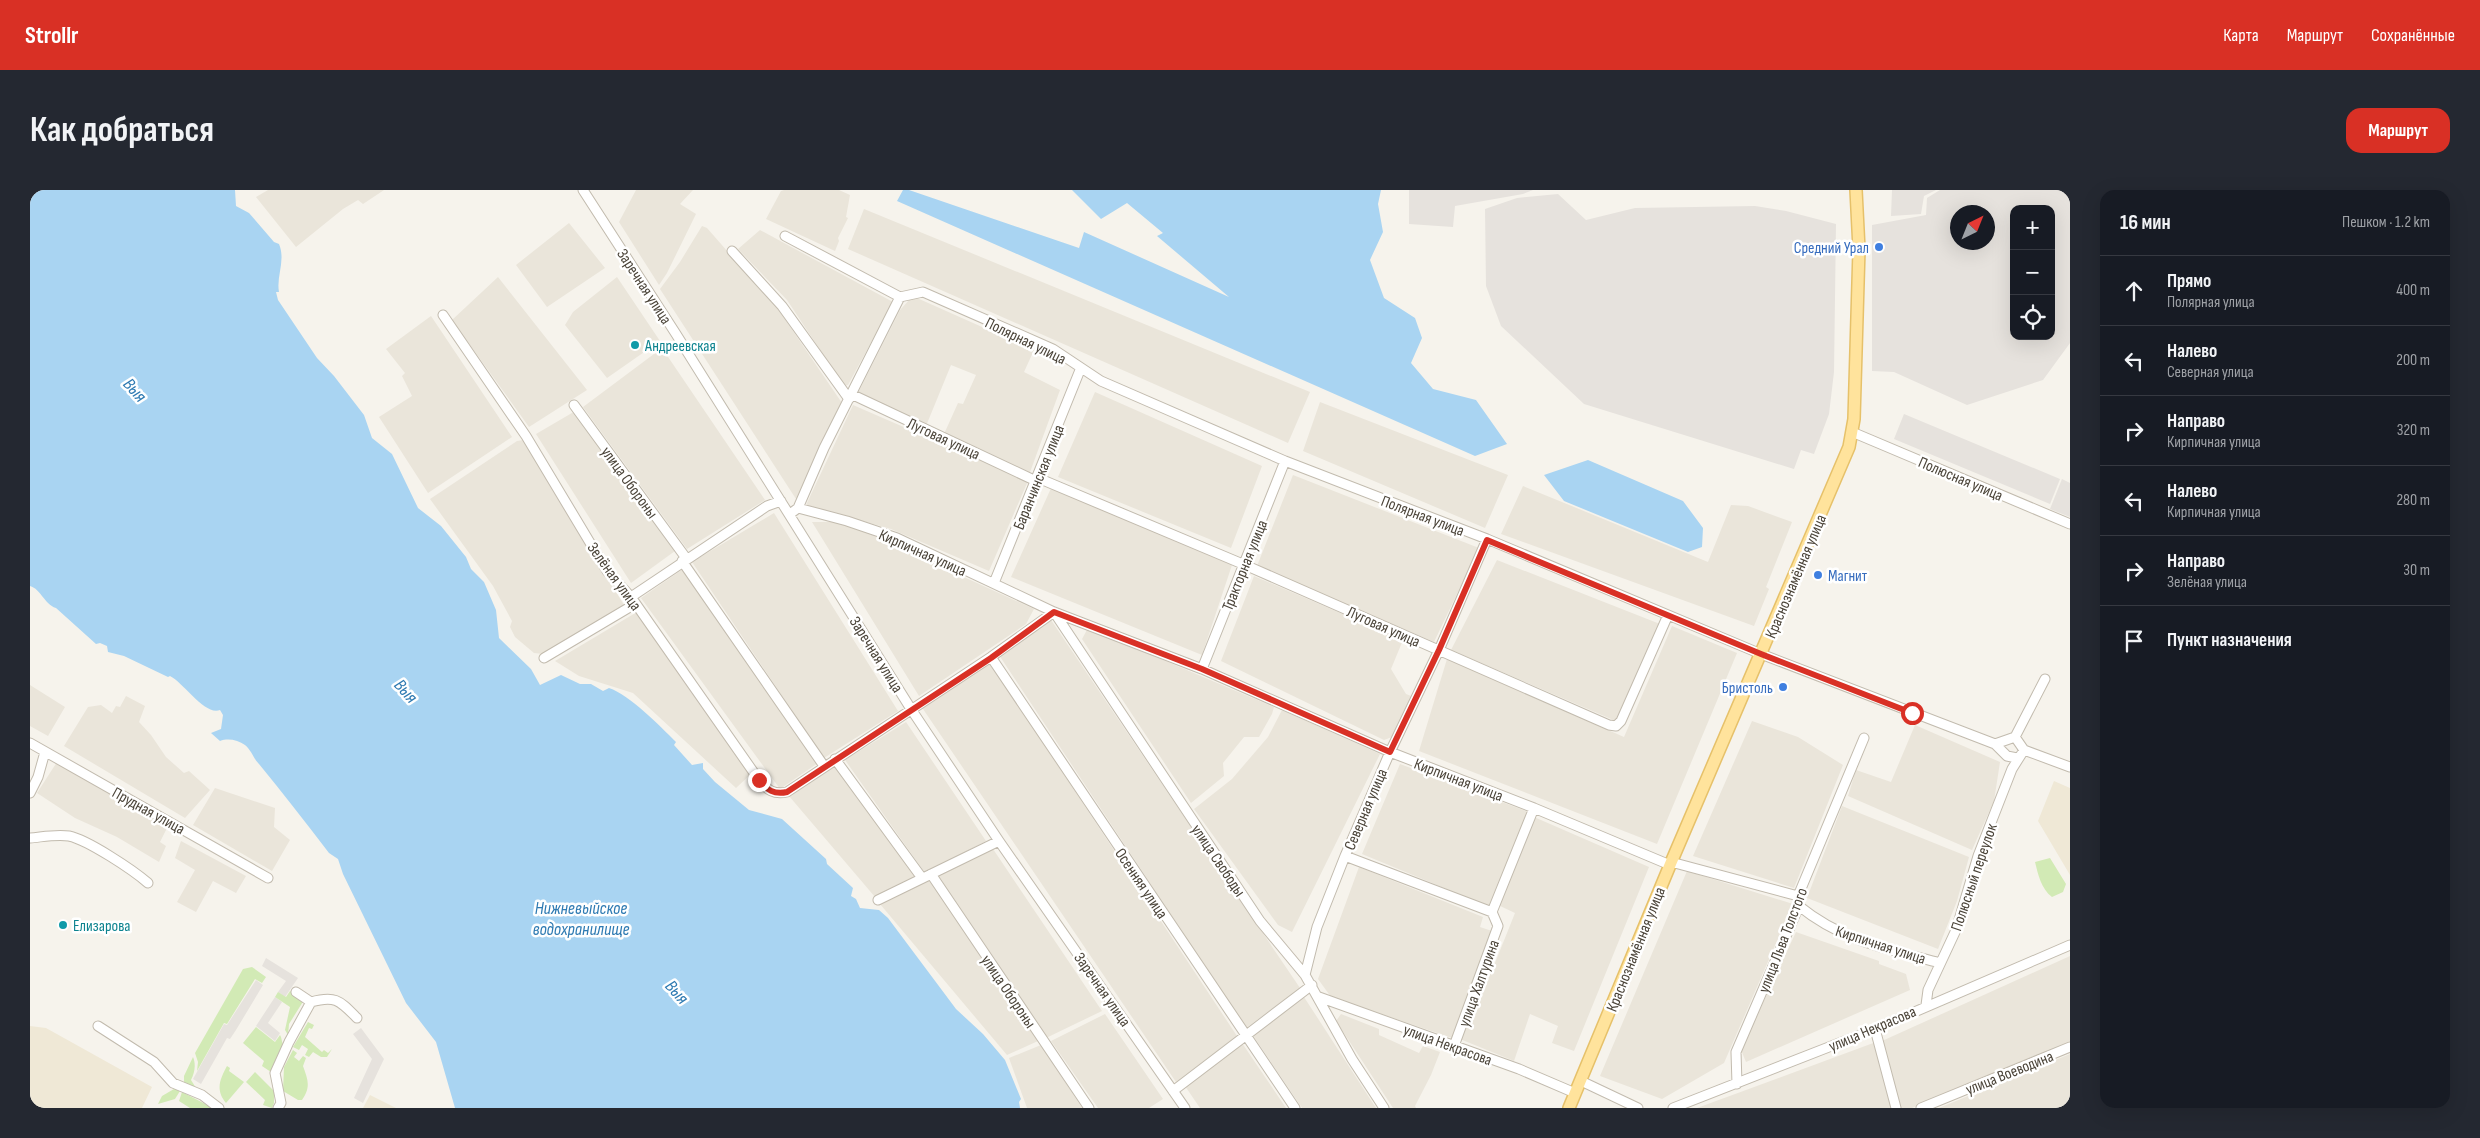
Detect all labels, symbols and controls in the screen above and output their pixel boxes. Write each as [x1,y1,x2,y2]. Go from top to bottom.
text: Strollr [25,21,79,50]
text: Карта [2223,25,2259,46]
text: Маршрут [2287,25,2343,46]
text: Сохранённые [2371,25,2455,46]
button: Маршрут [2346,108,2450,153]
text: Как добраться [30,109,214,152]
north arrow [1950,205,1995,250]
map controls [2010,205,2055,340]
button: + [2010,205,2055,250]
text: 16 мин [2120,210,2171,235]
text: Пешком · 1.2 km [2342,213,2430,232]
place label: Средний Урал [1794,239,1869,258]
marker: Средний Урал [1873,241,1885,253]
street label: Заречная улица [612,246,675,328]
button: − [2010,250,2055,295]
text: Прямо [2167,270,2211,293]
icon: ahead [2120,277,2148,305]
text: 400 m [2396,281,2430,300]
text: Полярная улица [2167,293,2255,312]
button: locate [2010,295,2055,340]
street label: Полярная улица [982,314,1069,369]
place label: Андреевская [644,337,716,356]
marker: Андреевская [629,339,641,351]
text: Налево [2167,340,2217,363]
icon: left [2120,347,2148,375]
text: 200 m [2396,351,2430,370]
text: Северная улица [2167,363,2254,382]
water label: Выя [118,374,151,407]
text: Направо [2167,410,2225,433]
street label: Луговая улица [904,414,983,464]
icon: right [2120,417,2148,445]
text: 320 m [2397,421,2430,440]
street label: Баранчинская улица [1010,422,1069,533]
text: Кирпичная улица [2167,433,2261,452]
street label: улица Обороны [596,443,661,523]
street label: Полюсная улица [1915,453,2005,506]
text: Налево [2167,480,2217,503]
icon: left [2120,487,2148,515]
text: 280 m [2396,491,2430,510]
street label: Полярная улица [1378,492,1467,541]
text: Кирпичная улица [2167,503,2261,522]
street label: Краснознамённая улица [1762,512,1831,641]
street label: Тракторная улица [1219,517,1272,614]
street label: Кирпичная улица [876,526,969,581]
street label: Зелёная улица [583,539,645,615]
text: Направо [2167,550,2225,573]
icon: right [2120,557,2148,585]
text: 30 m [2403,561,2430,580]
place label: Магнит [1828,567,1868,586]
marker: Магнит [1812,569,1824,581]
text: Зелёная улица [2167,573,2247,592]
street label: Луговая улица [1344,603,1423,652]
street label: Заречная улица [845,613,907,696]
icon: arrive [2120,627,2148,655]
text: Пункт назначения [2167,629,2292,652]
water label: Выя [389,675,422,708]
place label: Бристоль [1722,679,1773,698]
marker: Бристоль [1777,681,1789,693]
route start [1901,702,1924,725]
street label: Кирпичная улица [1411,755,1506,806]
street label: Северная улица [1341,766,1392,853]
route end [748,769,771,792]
street label: Прудная улица [109,784,188,839]
street label: Полюсный переулок [1947,820,2002,934]
street label: улица Свободы [1187,821,1249,901]
street label: Осенняя улица [1110,845,1171,923]
street label: Краснознамённая улица [1603,884,1670,1015]
street label: улица Льва Толстого [1755,885,1812,996]
water label: Нижневыйское водохранилище [532,898,630,940]
place label: Елизарова [73,917,130,936]
marker: Елизарова [57,919,69,931]
street label: Кирпичная улица [1833,922,1928,969]
street label: улица Халтурина [1455,937,1504,1030]
street label: Заречная улица [1069,949,1134,1031]
street label: улица Обороны [976,952,1039,1032]
water label: Выя [660,976,693,1009]
street label: улица Некрасова [1826,1002,1919,1056]
street label: улица Некрасова [1401,1021,1494,1070]
street label: улица Воеводина [1963,1047,2056,1100]

